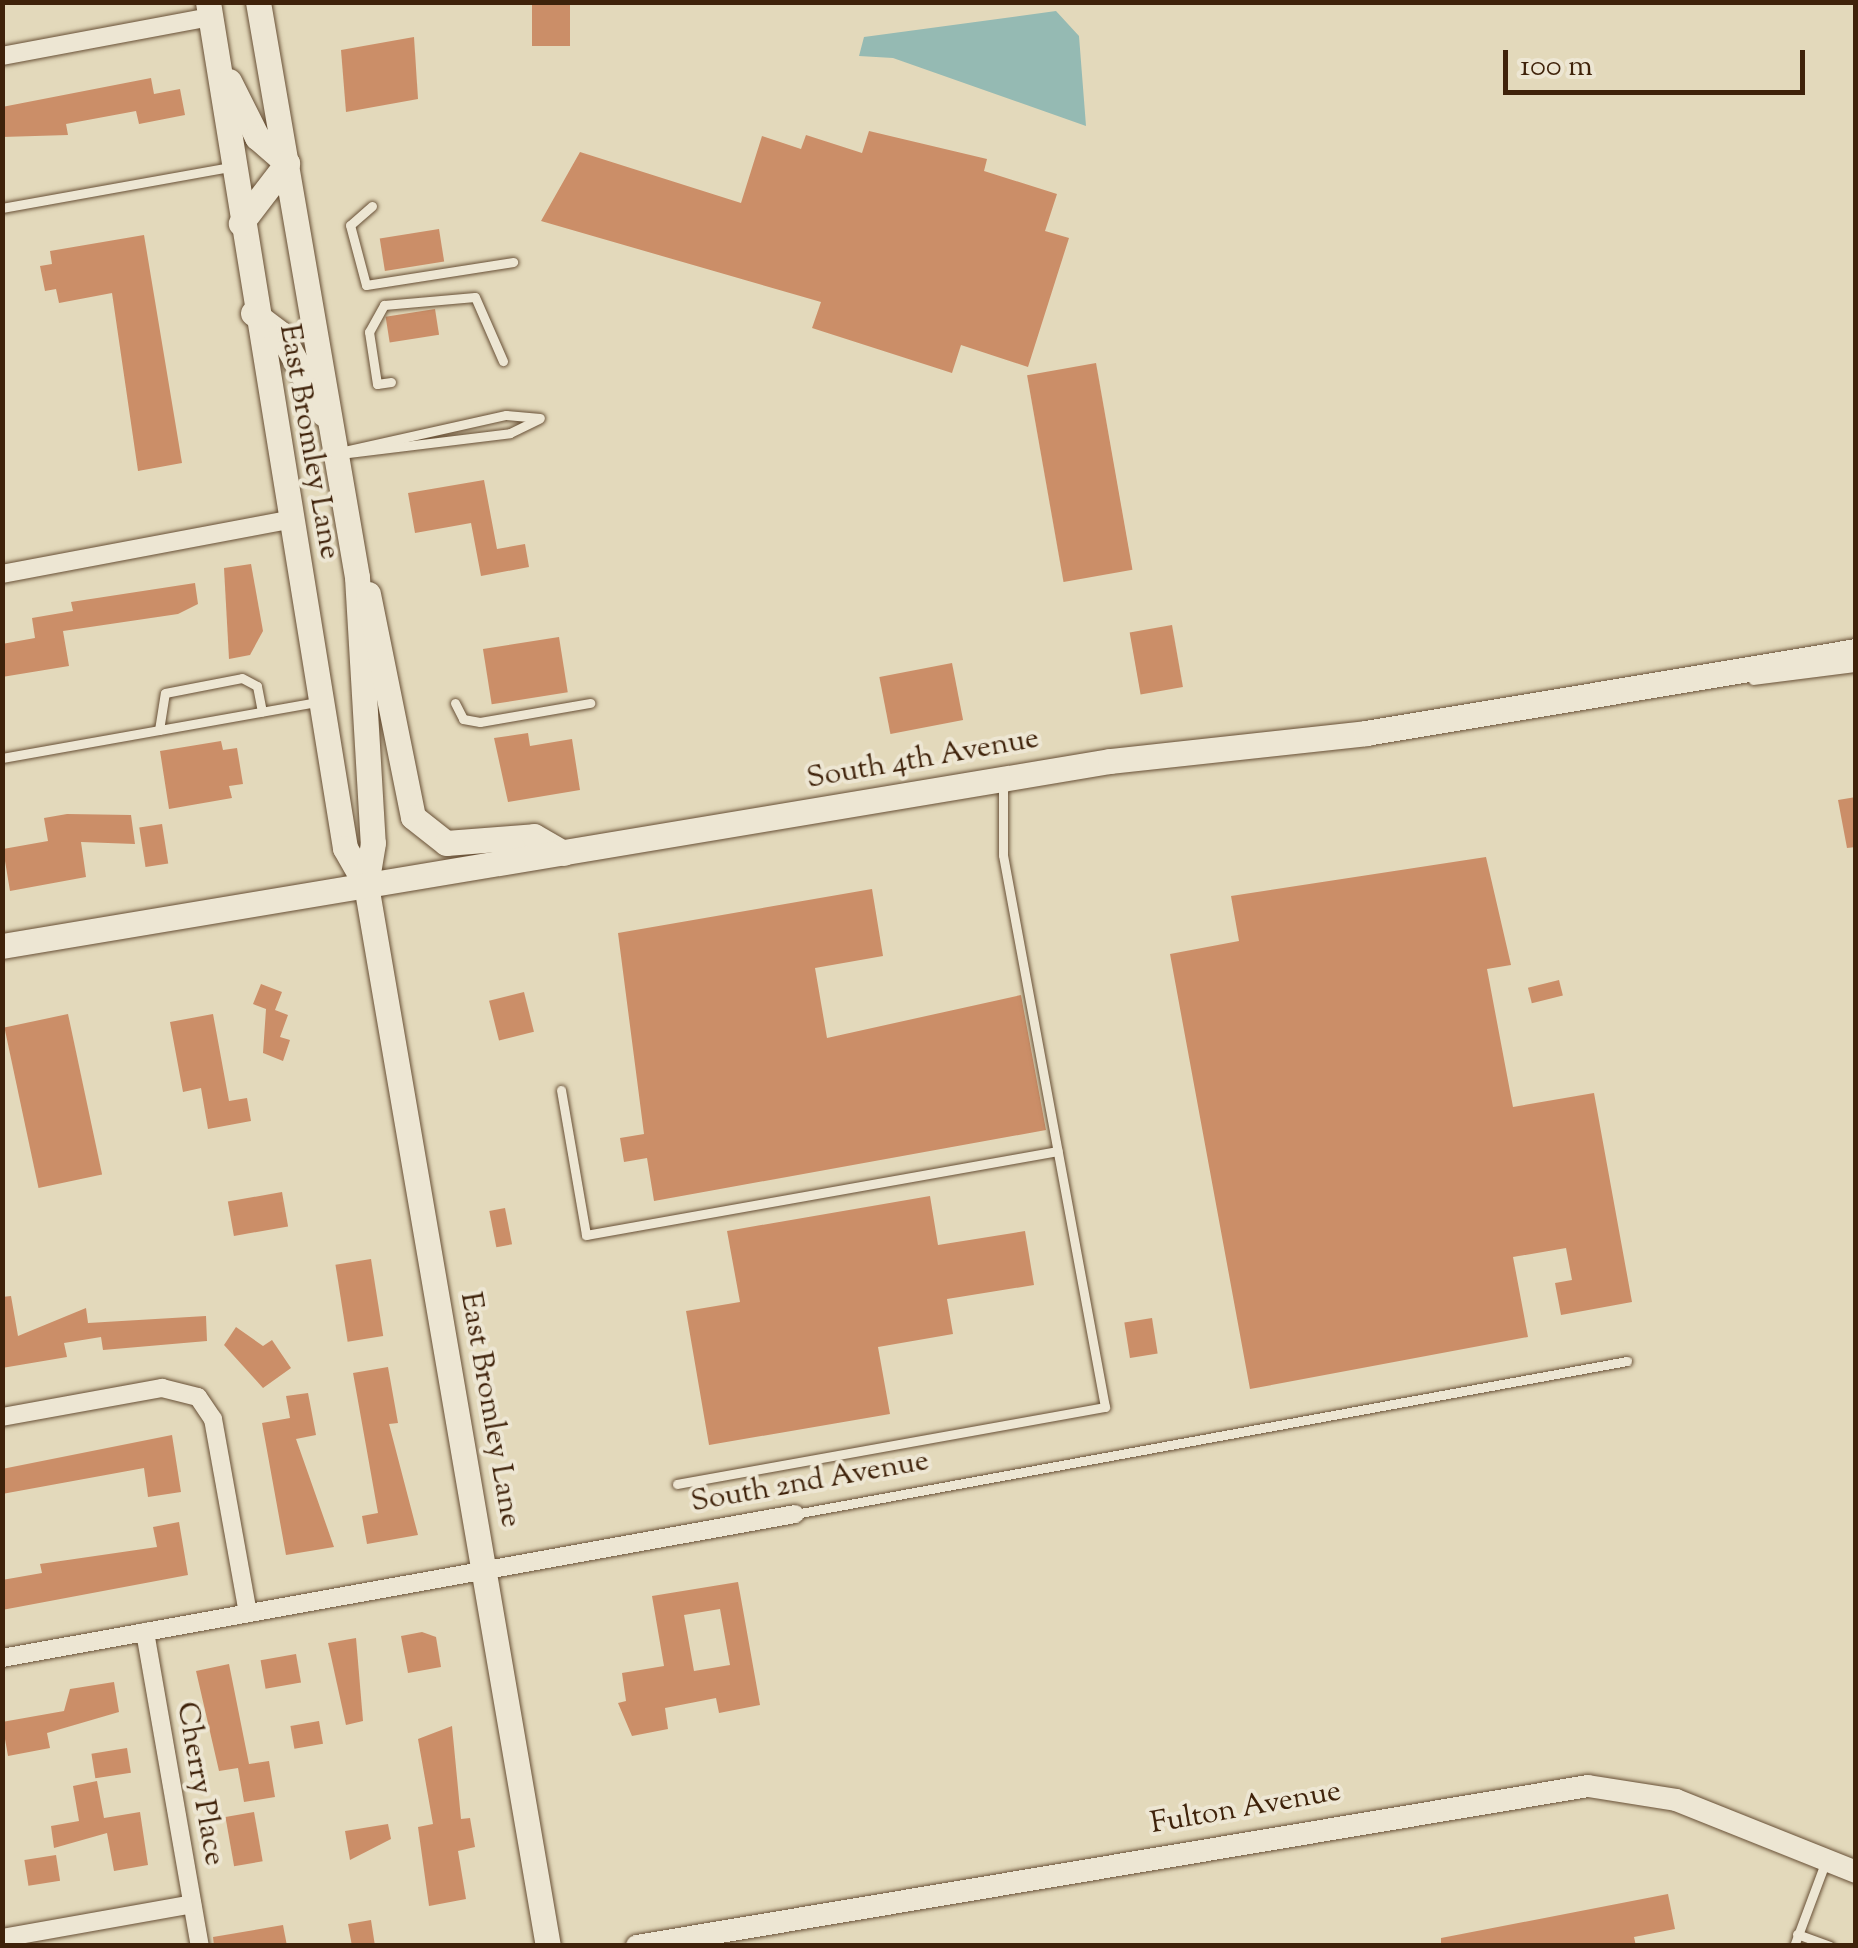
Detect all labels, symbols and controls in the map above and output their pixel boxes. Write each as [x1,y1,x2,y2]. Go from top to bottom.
scale bar [1508,30,1810,92]
text: 100 m [1520,46,1593,89]
street label: East Bromley Lane [270,322,346,562]
street label: South 4th Avenue [804,722,1042,798]
street label: East Bromley Lane [451,1290,527,1530]
street label: South 2nd Avenue [688,1444,932,1522]
street label: Cherry Place [167,1699,231,1869]
street label: Fulton Avenue [1148,1775,1344,1843]

